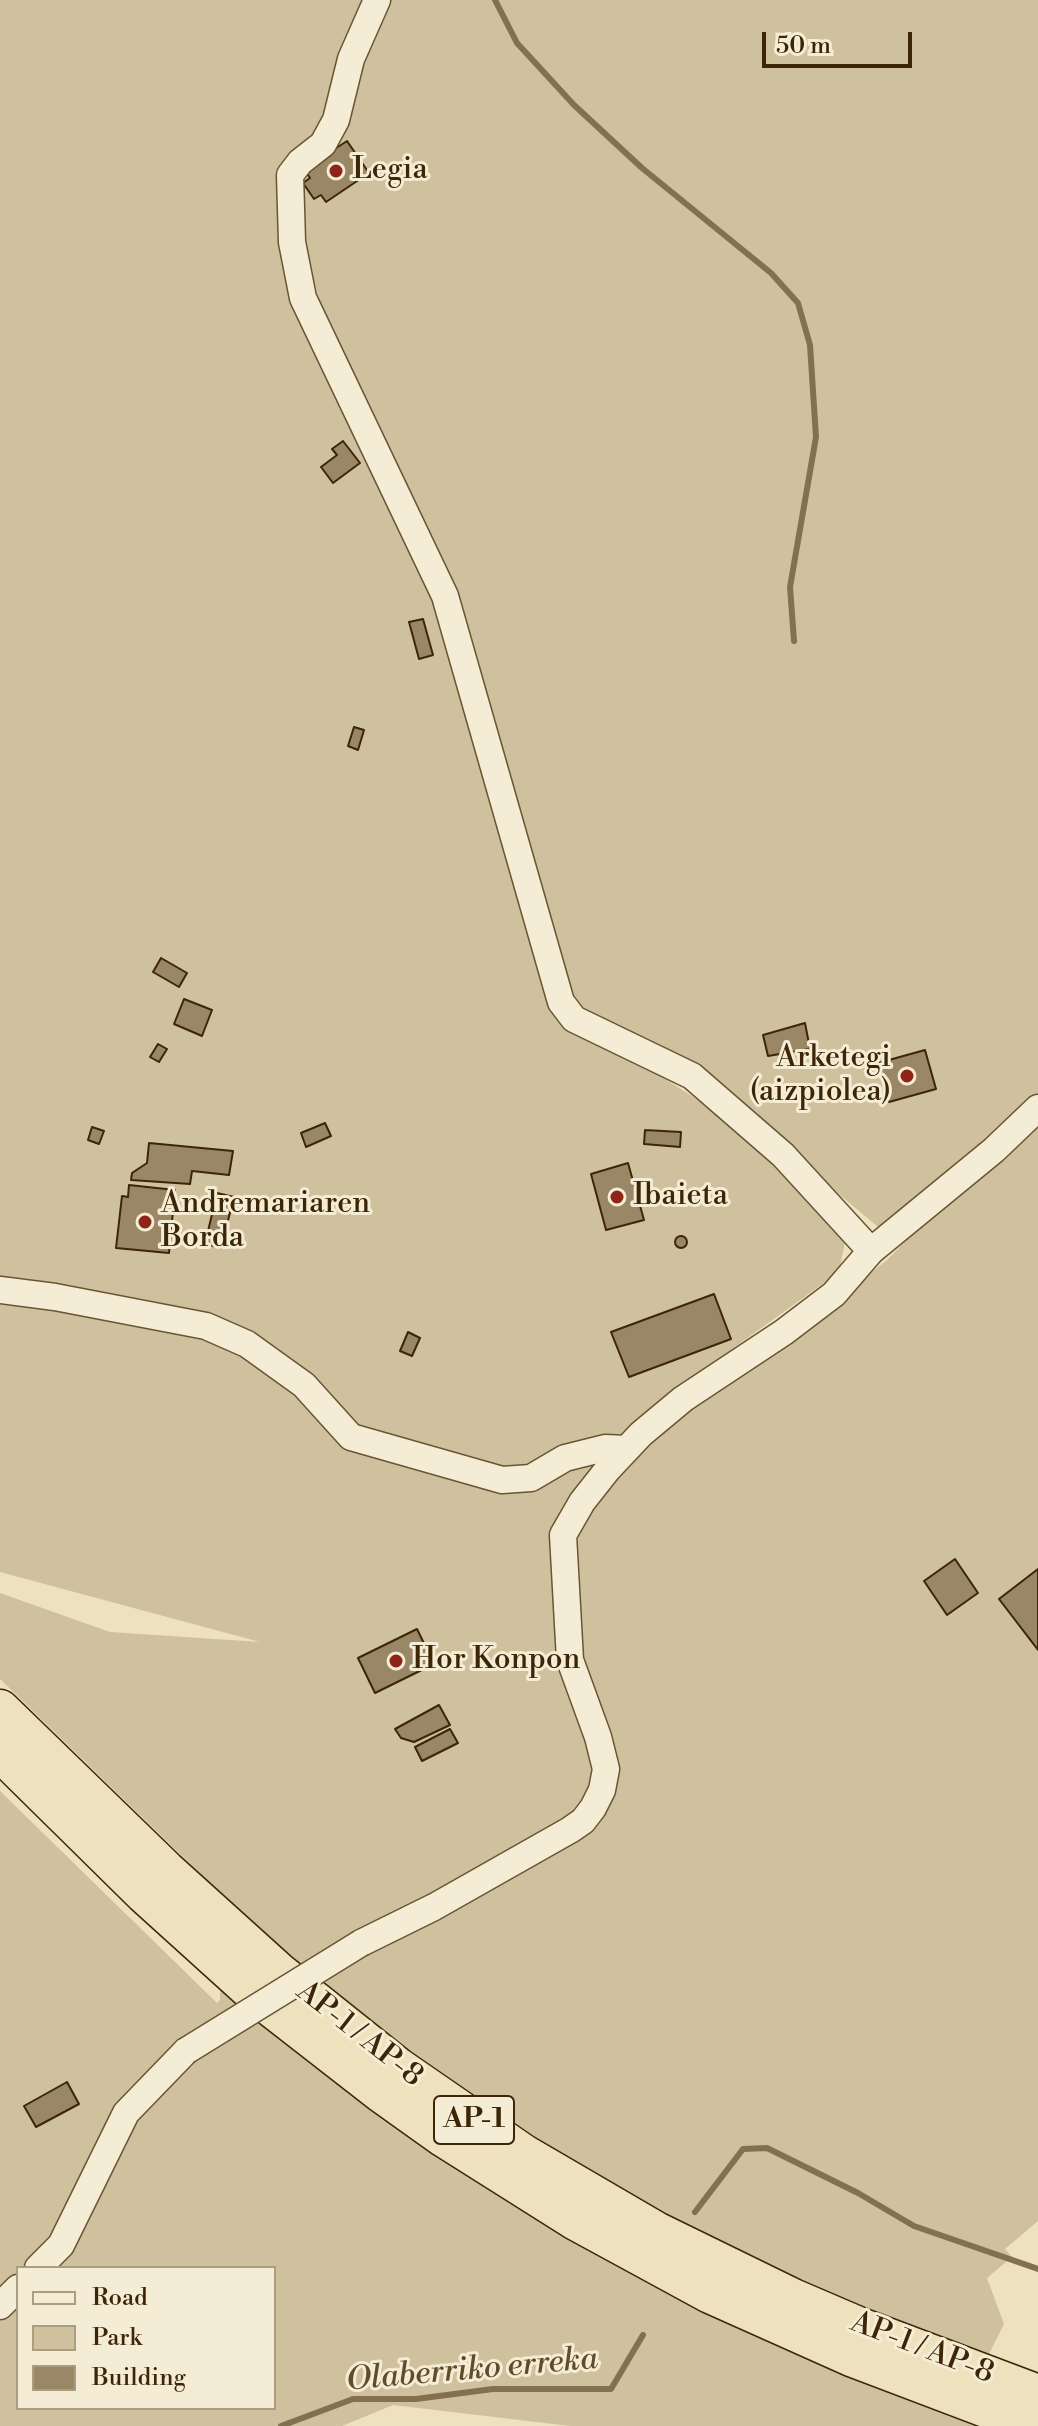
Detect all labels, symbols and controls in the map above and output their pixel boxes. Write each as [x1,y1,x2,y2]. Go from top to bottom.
scale bar [766,16,916,66]
text: 50 m [776,31,831,61]
place label: Legia [352,153,428,189]
marker: Legia [327,162,345,180]
place label: Arketegi (aizpiolea) [750,1041,891,1112]
marker: Arketegi (aizpiolea) [898,1067,916,1085]
place label: Ibaieta [633,1179,728,1215]
place label: Andremariaren Borda [161,1187,370,1258]
marker: Ibaieta [608,1188,626,1206]
marker: Andremariaren Borda [136,1213,154,1231]
place label: Hor Konpon [412,1643,580,1679]
marker: Hor Konpon [387,1652,405,1670]
street label: AP-1 / AP-8 [289,1974,429,2096]
road number: AP-1 [434,2096,514,2144]
legend [16,2266,276,2410]
text: Road [92,2283,148,2313]
street label: AP-1 / AP-8 [845,2305,999,2393]
text: Park [92,2323,142,2353]
water label: Olaberriko erreka [345,2341,599,2401]
text: Building [92,2363,186,2393]

